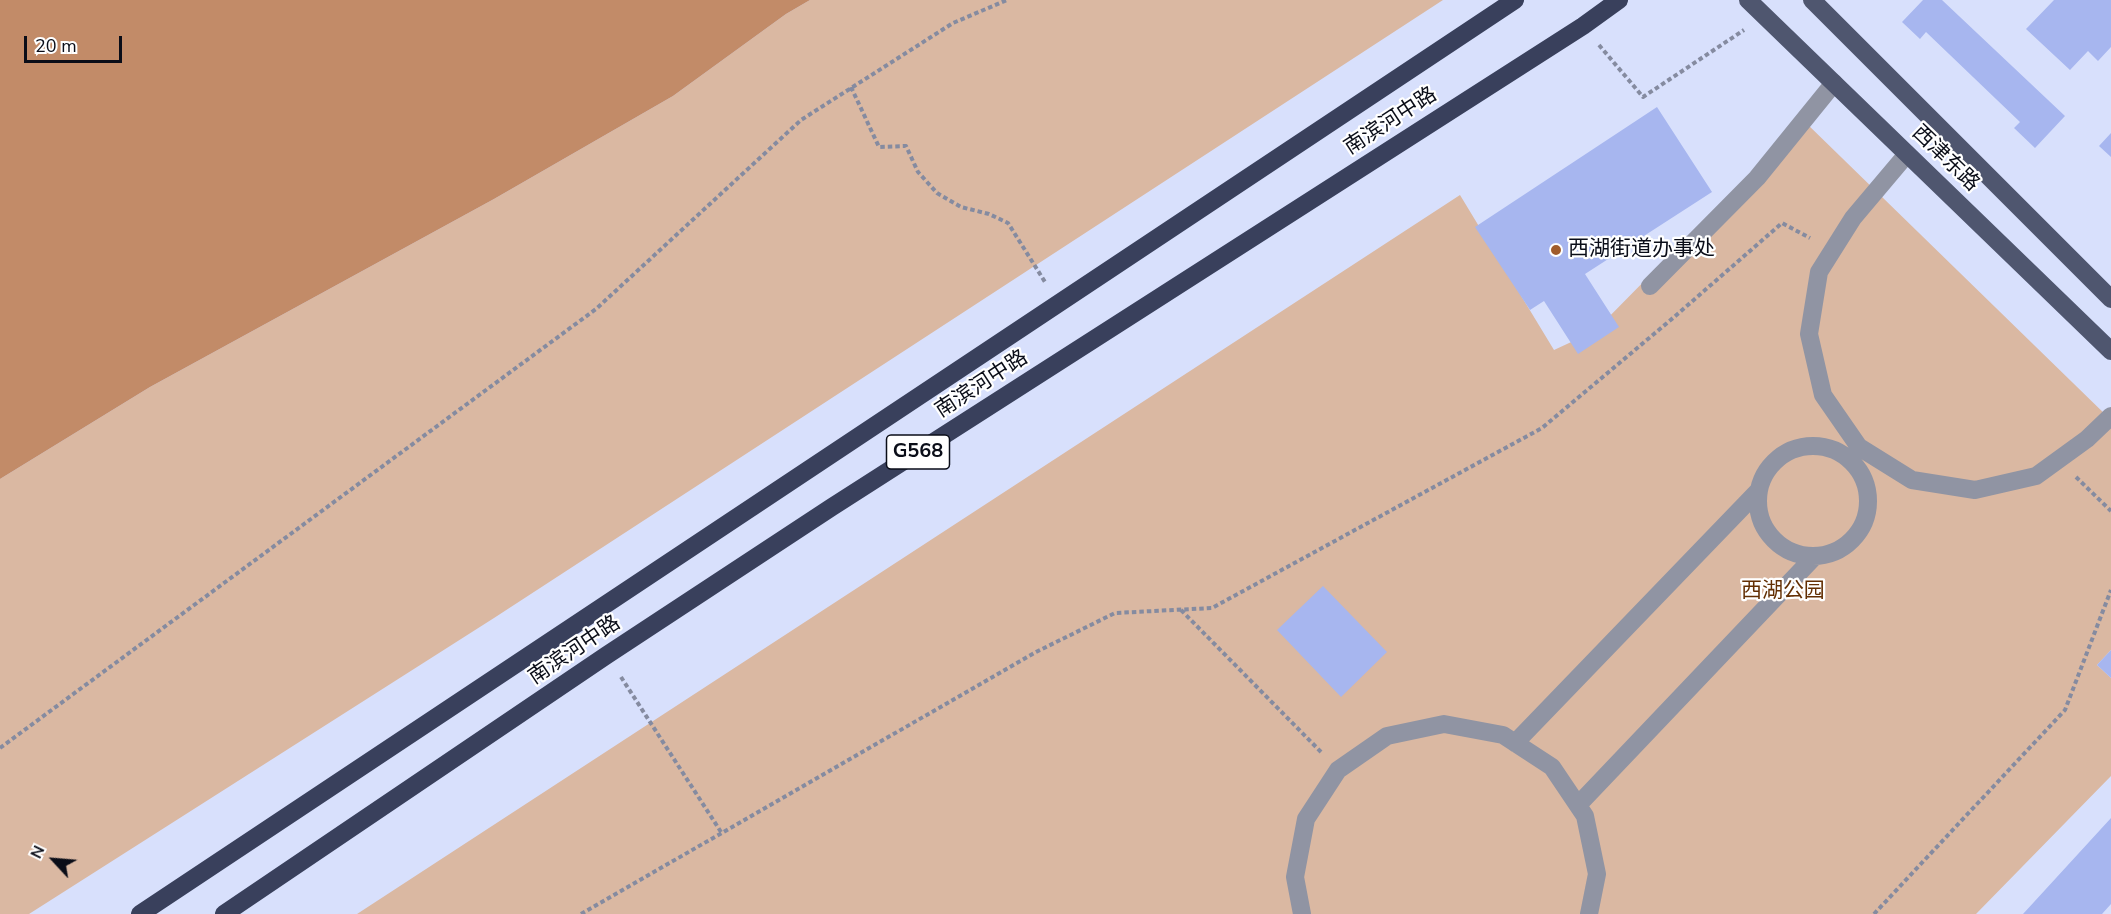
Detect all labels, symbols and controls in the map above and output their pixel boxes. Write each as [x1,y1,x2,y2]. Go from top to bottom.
scale bar [27,24,124,62]
text: 20 m [35,34,77,58]
street label: 南滨河中路 [1340,83,1442,161]
street label: 西津东路 [1906,121,1984,197]
place label: 西湖街道办事处 [1568,237,1715,263]
marker: 西湖街道办事处 [1549,243,1563,257]
street label: 南滨河中路 [931,346,1033,424]
road number: G568 [886,435,950,469]
park label: 西湖公园 [1741,579,1825,605]
street label: 南滨河中路 [524,611,626,691]
north arrow [24,830,84,890]
text: N [25,842,50,862]

